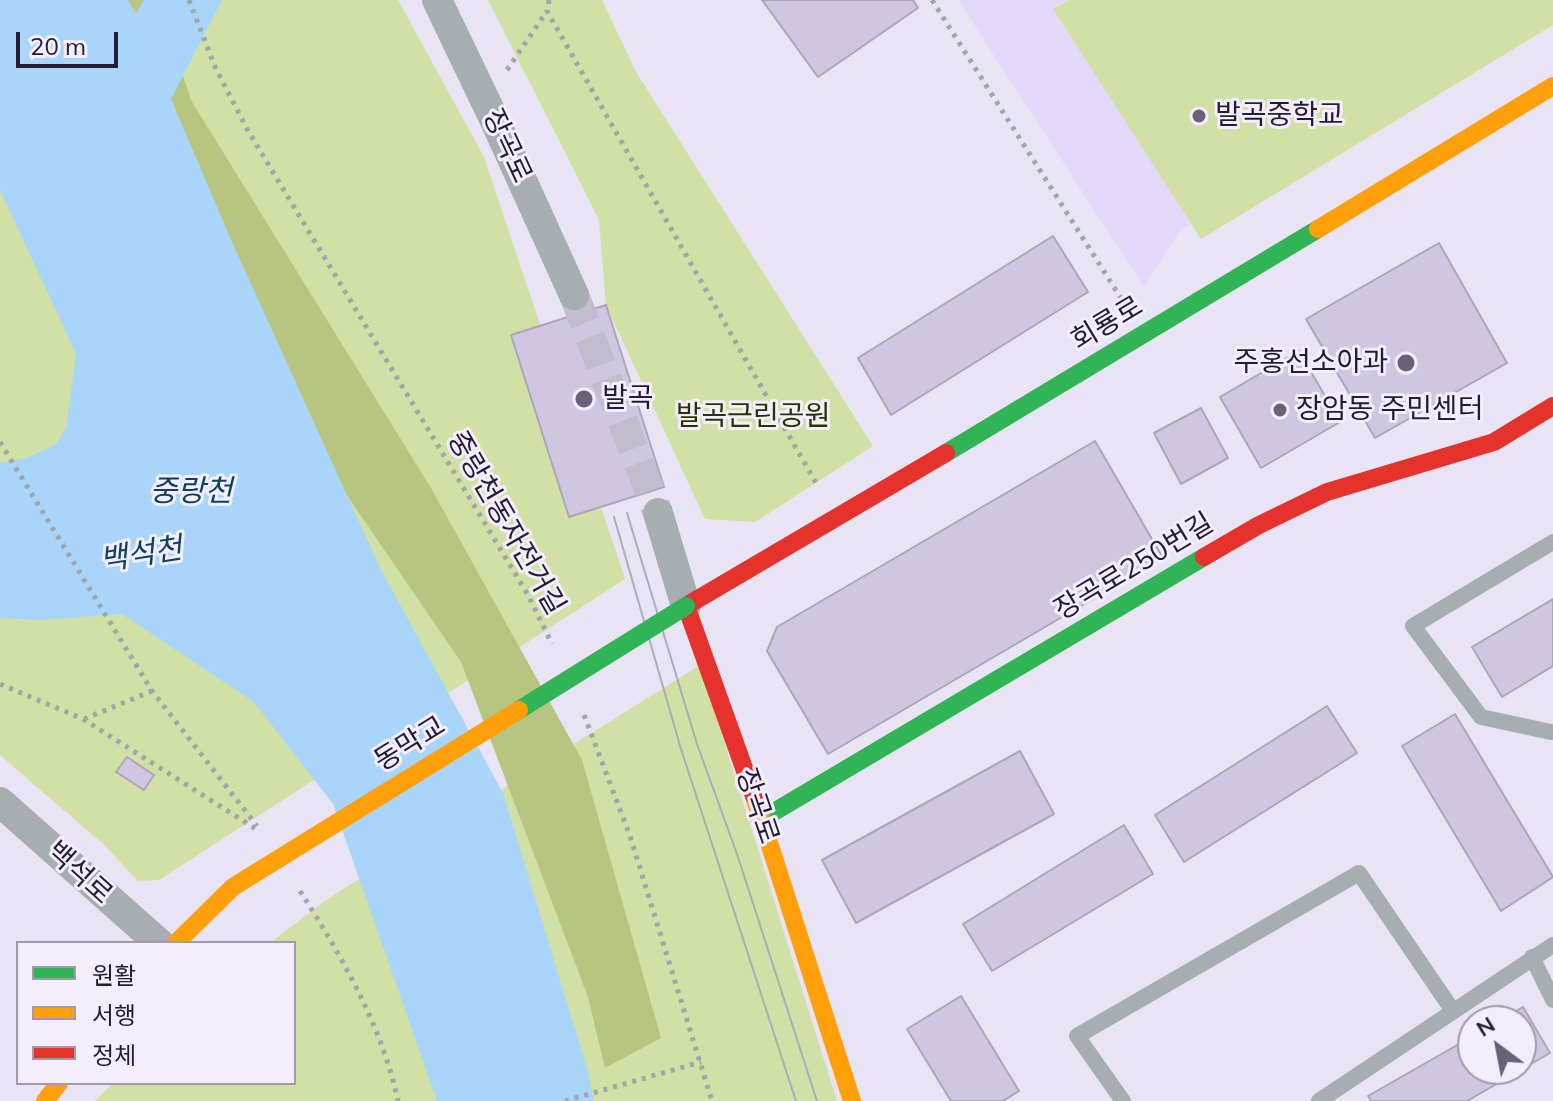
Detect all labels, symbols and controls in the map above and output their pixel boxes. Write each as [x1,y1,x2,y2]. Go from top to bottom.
scale bar [20,16,122,66]
text: 20 m [30,31,86,61]
place label: 발곡중학교 [1215,99,1344,133]
street label: 장곡로 [475,104,539,188]
marker: 발곡중학교 [1190,107,1208,125]
street label: 회룡로 [1065,290,1149,358]
place label: 주홍선소아과 [1233,346,1388,380]
marker: 주홍선소아과 [1395,352,1417,374]
place label: 발곡 [602,382,654,416]
marker: 발곡 [573,388,595,410]
place label: 장암동 주민센터 [1296,393,1484,427]
park label: 발곡근린공원 [676,400,830,434]
marker: 장암동 주민센터 [1271,401,1289,419]
street label: 중랑천동자전거길 [440,425,572,621]
water label: 중랑천 [150,474,232,510]
street label: 장곡로250번길 [1049,506,1219,628]
water label: 백석천 [97,531,185,579]
street label: 동막교 [368,709,452,779]
street label: 장곡로 [729,764,785,848]
street label: 백석로 [39,835,119,911]
legend [16,941,296,1085]
text: 원활 [92,960,136,990]
text: 서행 [92,1000,136,1030]
north arrow [1457,1005,1537,1085]
text: N [1471,1010,1500,1043]
text: 정체 [92,1040,136,1070]

